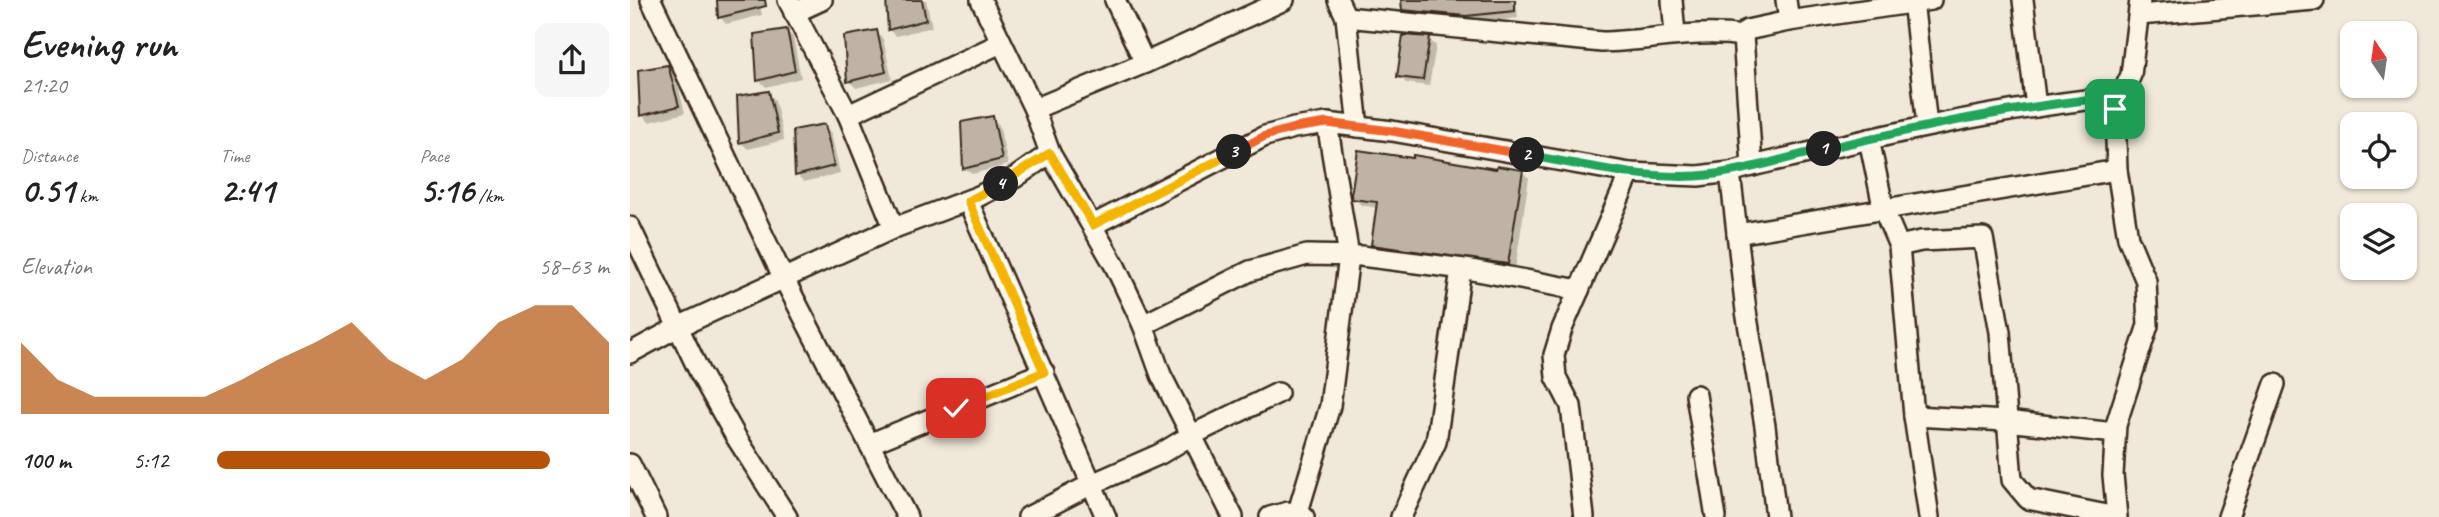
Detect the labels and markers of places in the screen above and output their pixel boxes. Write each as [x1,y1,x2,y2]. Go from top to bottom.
pin [2085,79,2145,139]
pin: 1 [1806,132,1842,166]
pin: 3 [1216,134,1252,170]
pin: 2 [1510,138,1544,172]
pin: 4 [984,166,1018,202]
pin [926,378,986,438]

